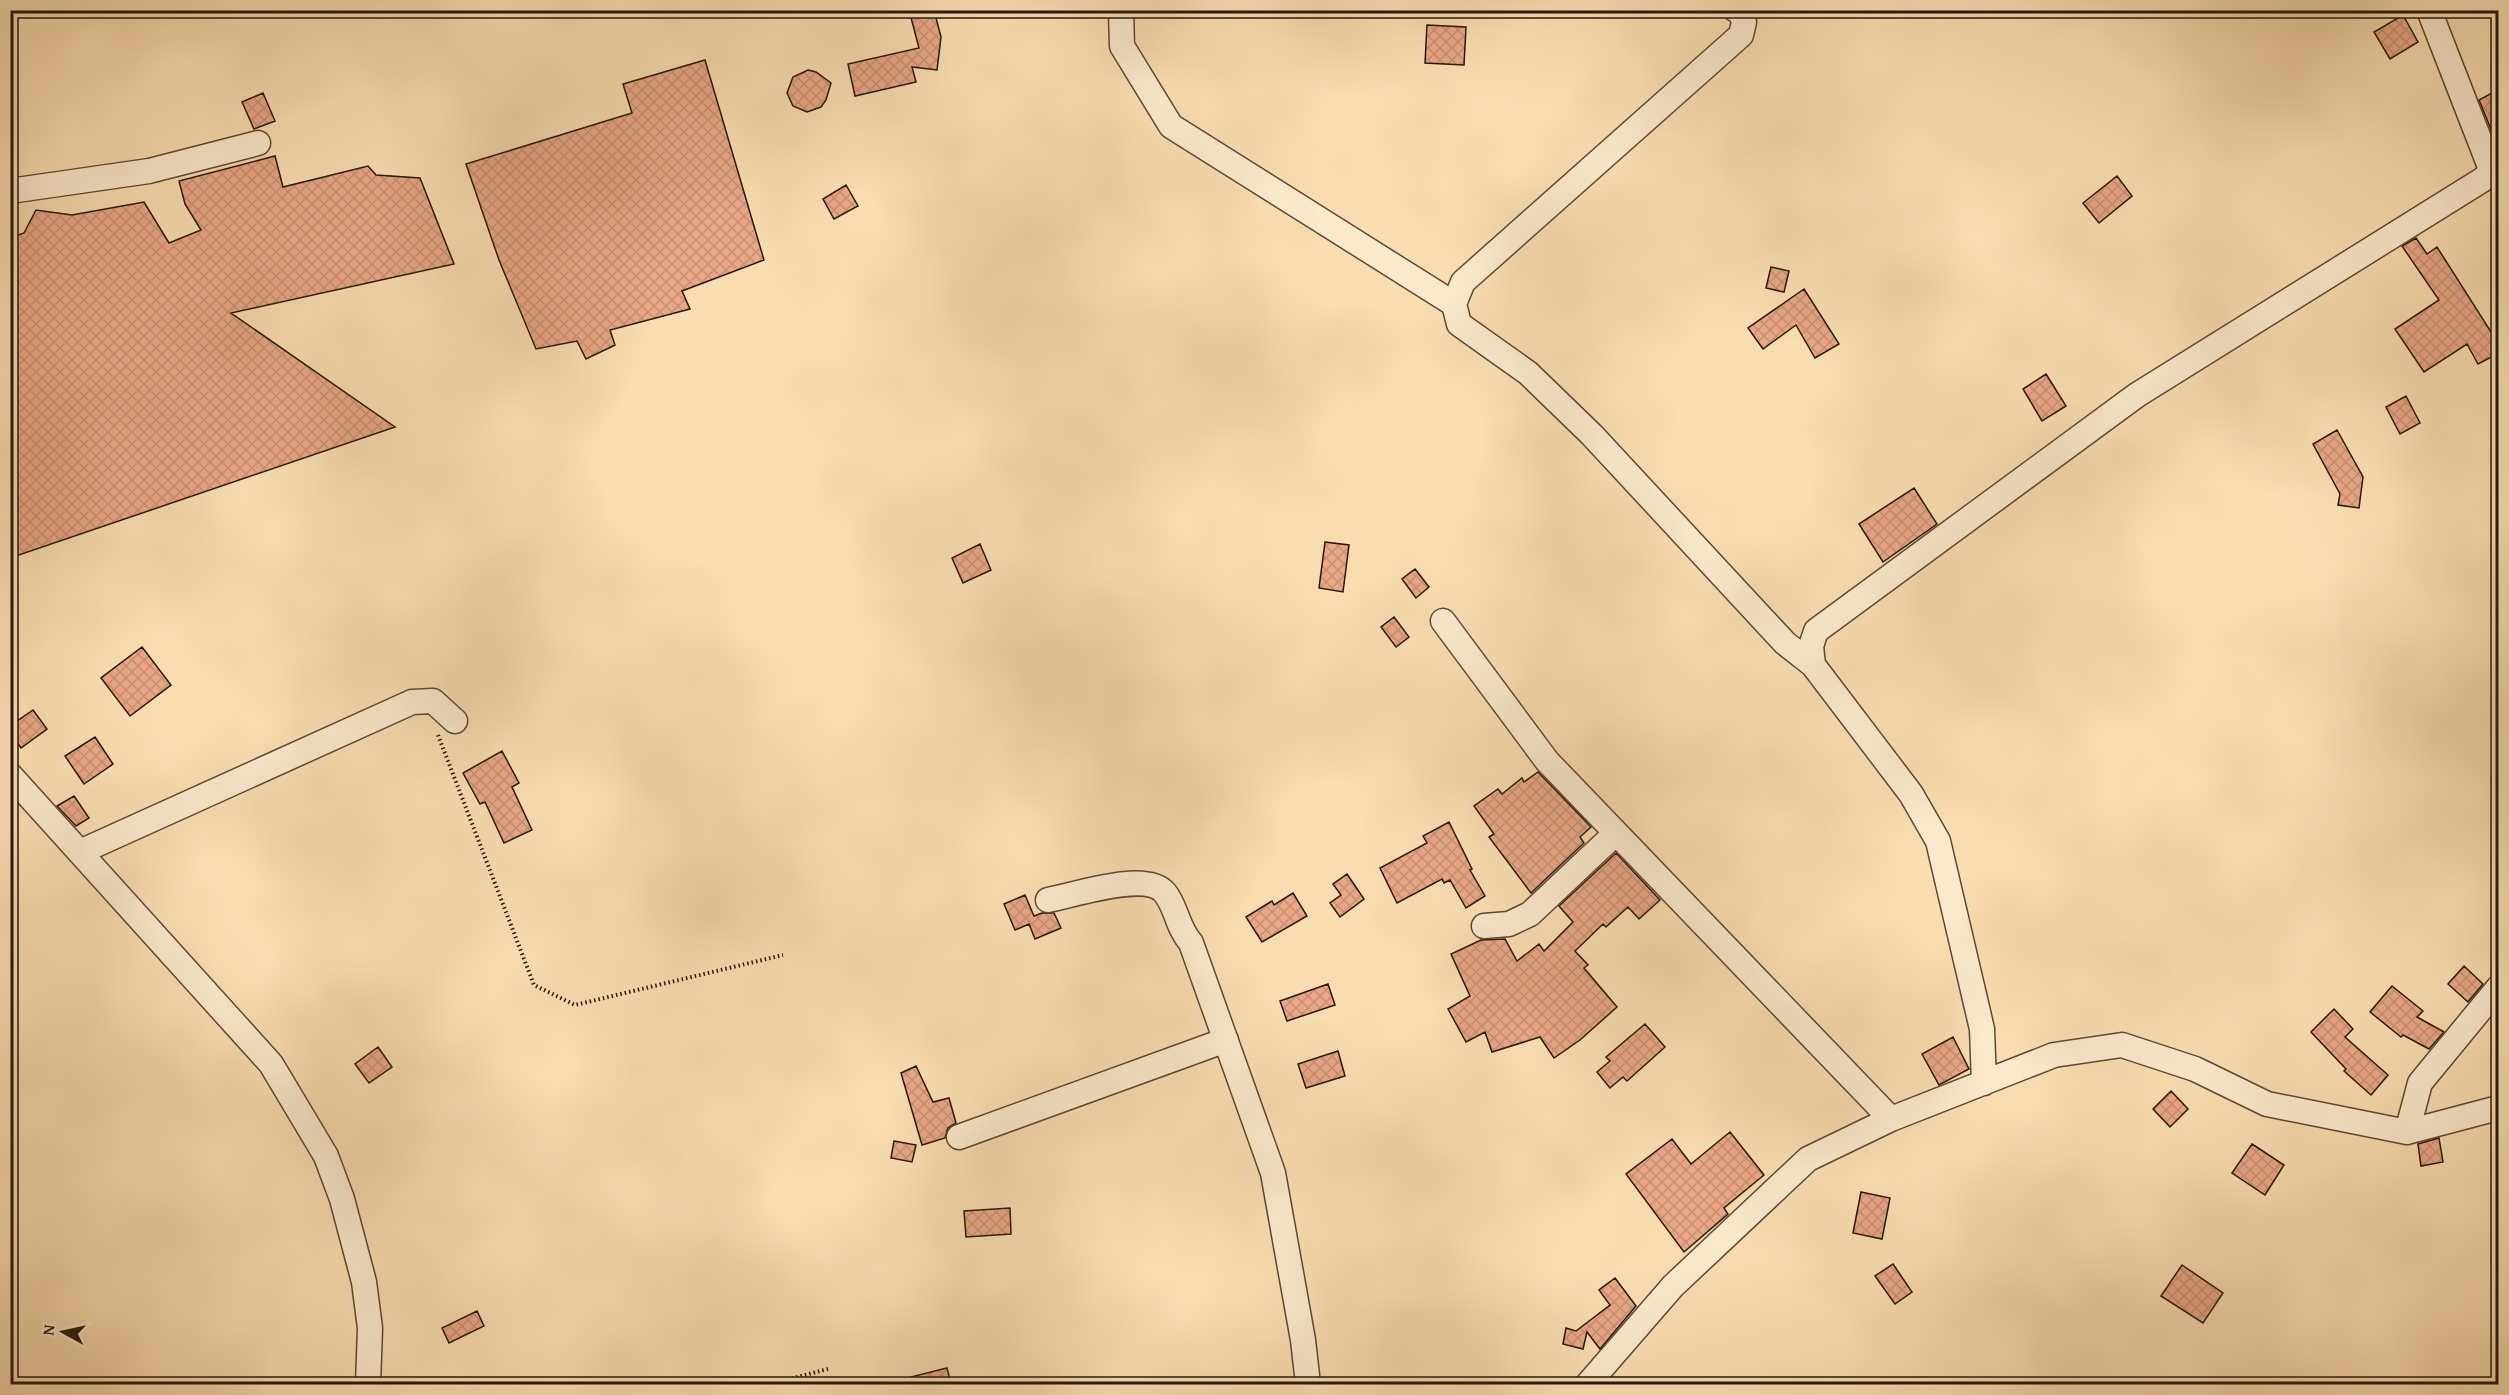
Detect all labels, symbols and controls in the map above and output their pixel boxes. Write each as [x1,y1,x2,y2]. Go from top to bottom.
north arrow [33,1302,93,1362]
text: N [36,1323,61,1337]

